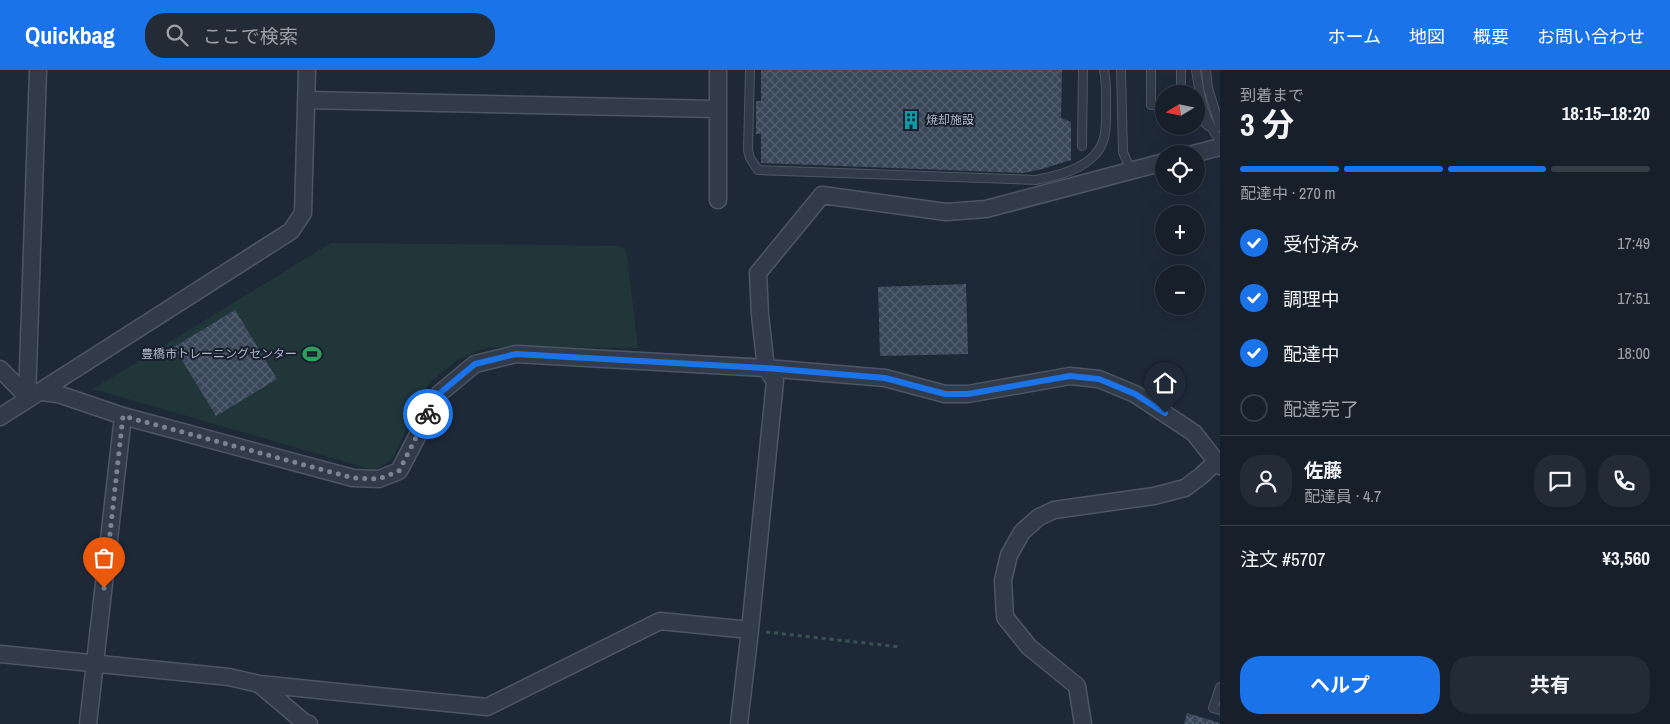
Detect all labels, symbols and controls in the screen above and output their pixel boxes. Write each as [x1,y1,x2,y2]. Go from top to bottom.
search box [145,13,495,58]
text: Quickbag [25,19,115,51]
icon: search [163,21,191,49]
text: ここで検索 [203,23,298,49]
text: ホーム [1328,24,1381,49]
text: 地図 [1409,24,1445,49]
text: 概要 [1473,24,1509,49]
text: お問い合わせ [1537,24,1645,49]
text: 到着まで [1240,84,1304,106]
north arrow [1155,85,1205,135]
map controls [1155,85,1205,315]
text: 18:15–18:20 [1562,100,1650,126]
text: 3 分 [1240,103,1294,146]
building icon: 焼却施設 [900,109,922,131]
place label: 焼却施設 [926,112,974,128]
button: locate [1155,145,1205,195]
text: 配達中 · 270 m [1240,182,1335,204]
button: + [1155,205,1205,255]
icon: check [1240,229,1268,257]
text: 受付済み [1283,231,1359,257]
text: 17:49 [1617,232,1650,254]
button: − [1155,265,1205,315]
icon: check [1240,284,1268,312]
text: 調理中 [1283,286,1340,312]
text: 17:51 [1617,287,1650,309]
icon: check [1240,339,1268,367]
text: 配達中 [1283,341,1340,367]
text: 18:00 [1617,342,1650,364]
sports icon: 豊橋市トレーニングセンター [301,343,323,365]
place label: 豊橋市トレーニングセンター [141,346,297,362]
pin [1144,362,1186,413]
icon: home [1151,369,1179,397]
courier [403,389,453,439]
text: 配達完了 [1283,396,1359,422]
icon: bike [414,400,442,428]
button: person [1240,455,1292,507]
button: chat [1534,455,1586,507]
button: phone [1598,455,1650,507]
text: 佐藤 [1304,457,1342,483]
text: 配達員 · 4.7 [1304,485,1381,507]
pin [83,537,125,588]
icon: bag [90,544,118,572]
text: ¥3,560 [1602,545,1650,571]
text: 注文 #5707 [1240,546,1326,572]
button: ヘルプ [1240,656,1440,714]
button: 共有 [1450,656,1650,714]

